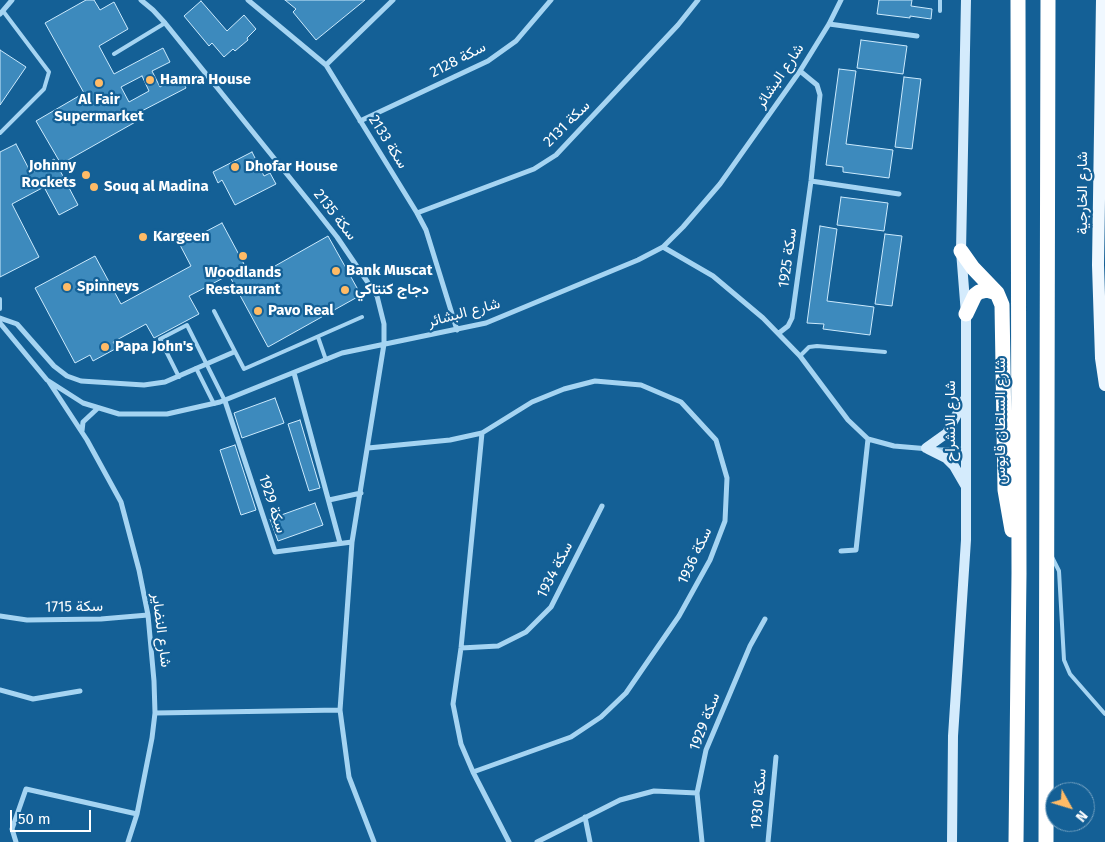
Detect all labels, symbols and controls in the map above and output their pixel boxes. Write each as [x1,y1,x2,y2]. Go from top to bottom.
street label: سكة 2128 [427,38,489,82]
street label: شارع البشائر [752,40,808,112]
place label: Hamra House [160,71,251,89]
marker: Hamra House [144,74,156,86]
marker: Al Fair Supermarket [93,77,105,89]
place label: Al Fair Supermarket [54,91,144,126]
street label: سكة 2131 [540,97,594,151]
street label: سكة 2133 [365,112,411,172]
street label: شارع الخارجية [1074,151,1092,235]
place label: Johnny Rockets [22,157,76,192]
place label: Dhofar House [245,158,338,176]
marker: Dhofar House [229,161,241,173]
marker: Johnny Rockets [80,169,92,181]
place label: Souq al Madina [104,178,209,196]
marker: Souq al Madina [88,181,100,193]
street label: سكة 2135 [310,186,360,244]
street label: سكة 1925 [775,227,801,289]
place label: Kargeen [153,228,210,246]
marker: Kargeen [137,231,149,243]
marker: Woodlands Restaurant [237,250,249,262]
place label: Bank Muscat [346,262,433,280]
place label: Woodlands Restaurant [205,264,281,299]
marker: Bank Muscat [330,265,342,277]
place label: Spinneys [77,278,139,296]
marker: Spinneys [61,281,73,293]
place label: دجاج كنتاكي [355,281,429,299]
marker: دجاج كنتاكي [339,284,351,296]
street label: شارع البشائر [426,295,502,331]
place label: Pavo Real [268,302,334,320]
marker: Pavo Real [252,305,264,317]
place label: Papa John's [115,338,193,356]
marker: Papa John's [99,341,111,353]
street label: شارع السلطان قابوس [992,357,1010,485]
street label: شارع الانشراح [942,380,960,462]
street label: سكة 1929 [254,472,290,536]
street label: سكة 1936 [674,525,716,587]
street label: سكة 1934 [533,539,577,601]
street label: شارع النضاير [148,592,174,668]
street label: سكة 1715 [45,597,103,617]
street label: سكة 1929 [686,691,724,753]
street label: سكة 1930 [747,768,771,830]
north arrow [1045,782,1095,832]
scale bar [12,800,94,832]
text: N [1072,807,1091,825]
text: 50 m [18,810,51,828]

